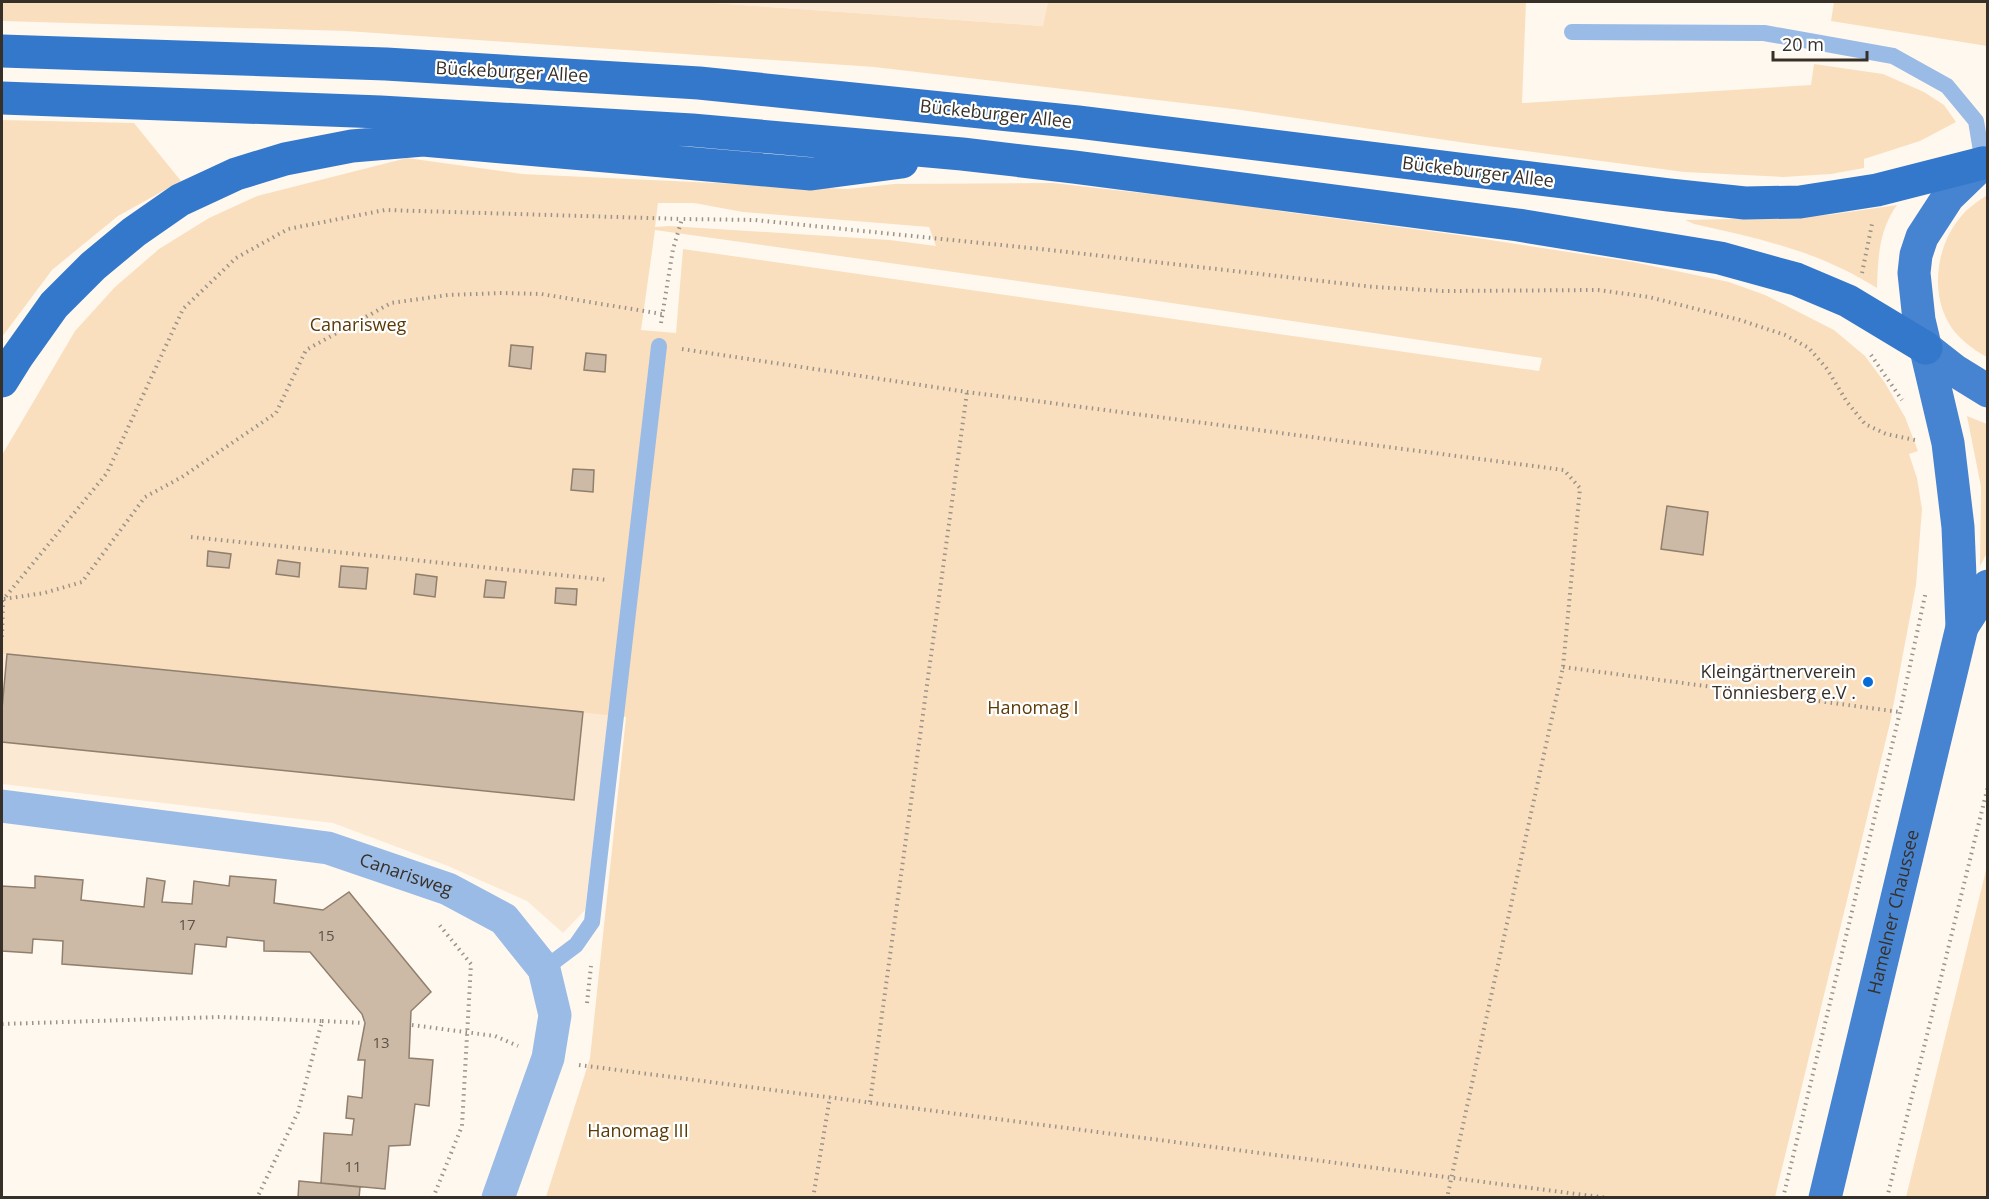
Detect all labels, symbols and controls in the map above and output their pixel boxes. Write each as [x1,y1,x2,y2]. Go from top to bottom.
scale bar [1773,24,1868,62]
text: 20 m [1782,32,1824,56]
street label: Bückeburger Allee [435,55,589,87]
street label: Bückeburger Allee [919,93,1073,133]
street label: Bückeburger Allee [1401,150,1555,192]
park label: Canarisweg [310,312,407,336]
place label: Kleingärtnerverein Tönniesberg e.V . [1701,659,1856,704]
marker: Kleingärtnerverein Tönniesberg e.V . [1861,675,1875,689]
park label: Hanomag I [987,695,1079,719]
street label: Hamelner Chaussee [1861,827,1924,997]
street label: Canarisweg [357,847,456,901]
house number: 17 [178,914,196,934]
house number: 15 [317,925,335,945]
house number: 13 [372,1032,390,1052]
park label: Hanomag III [587,1118,689,1142]
house number: 11 [344,1156,362,1176]

